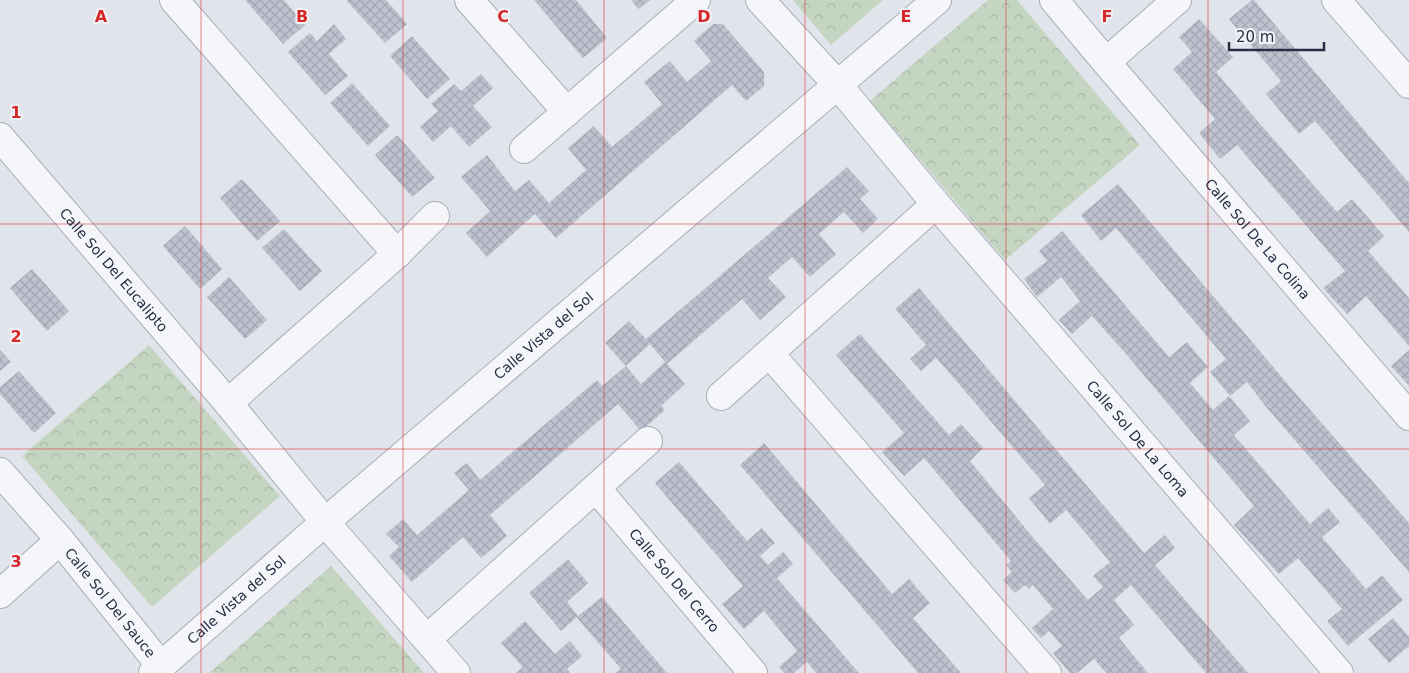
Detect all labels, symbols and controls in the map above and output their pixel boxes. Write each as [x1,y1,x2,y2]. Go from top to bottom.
text: A [95,7,108,26]
text: B [296,7,308,26]
text: C [497,7,509,26]
text: D [697,7,711,26]
text: E [901,7,911,26]
text: F [1102,7,1112,26]
scale bar [1229,20,1324,52]
text: 20 m [1236,28,1274,46]
text: 1 [10,103,22,122]
street label: Calle Sol De La Colina [1202,176,1314,303]
street label: Calle Sol Del Eucalipto [57,205,171,335]
street label: Calle Vista del Sol [491,289,596,382]
text: 2 [10,327,22,346]
street label: Calle Sol De La Loma [1083,377,1192,500]
street label: Calle Sol Del Cerro [626,525,723,635]
street label: Calle Sol Del Sauce [62,545,159,661]
text: 3 [10,552,22,571]
street label: Calle Vista del Sol [184,552,289,647]

